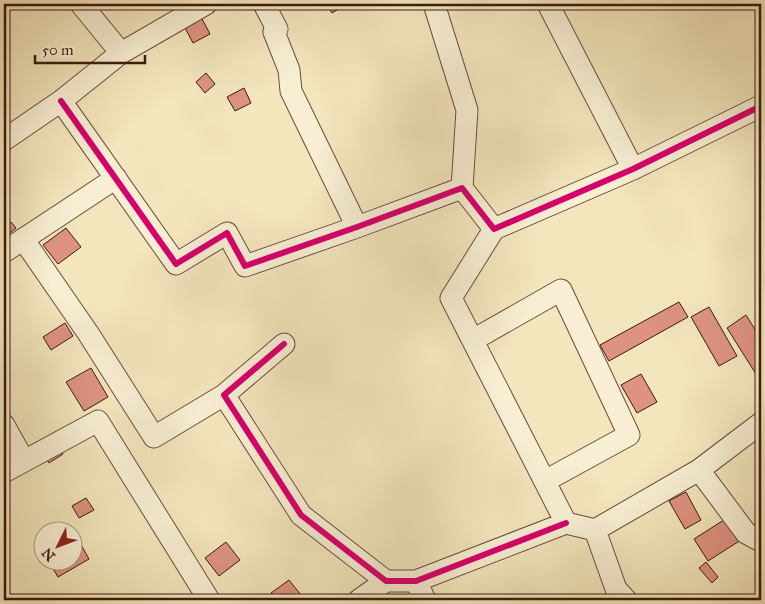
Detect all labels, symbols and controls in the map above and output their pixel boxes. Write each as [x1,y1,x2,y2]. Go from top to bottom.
scale bar [35,32,145,64]
text: 50 m [42,41,74,59]
north arrow [32,522,82,572]
text: N [38,544,59,564]

